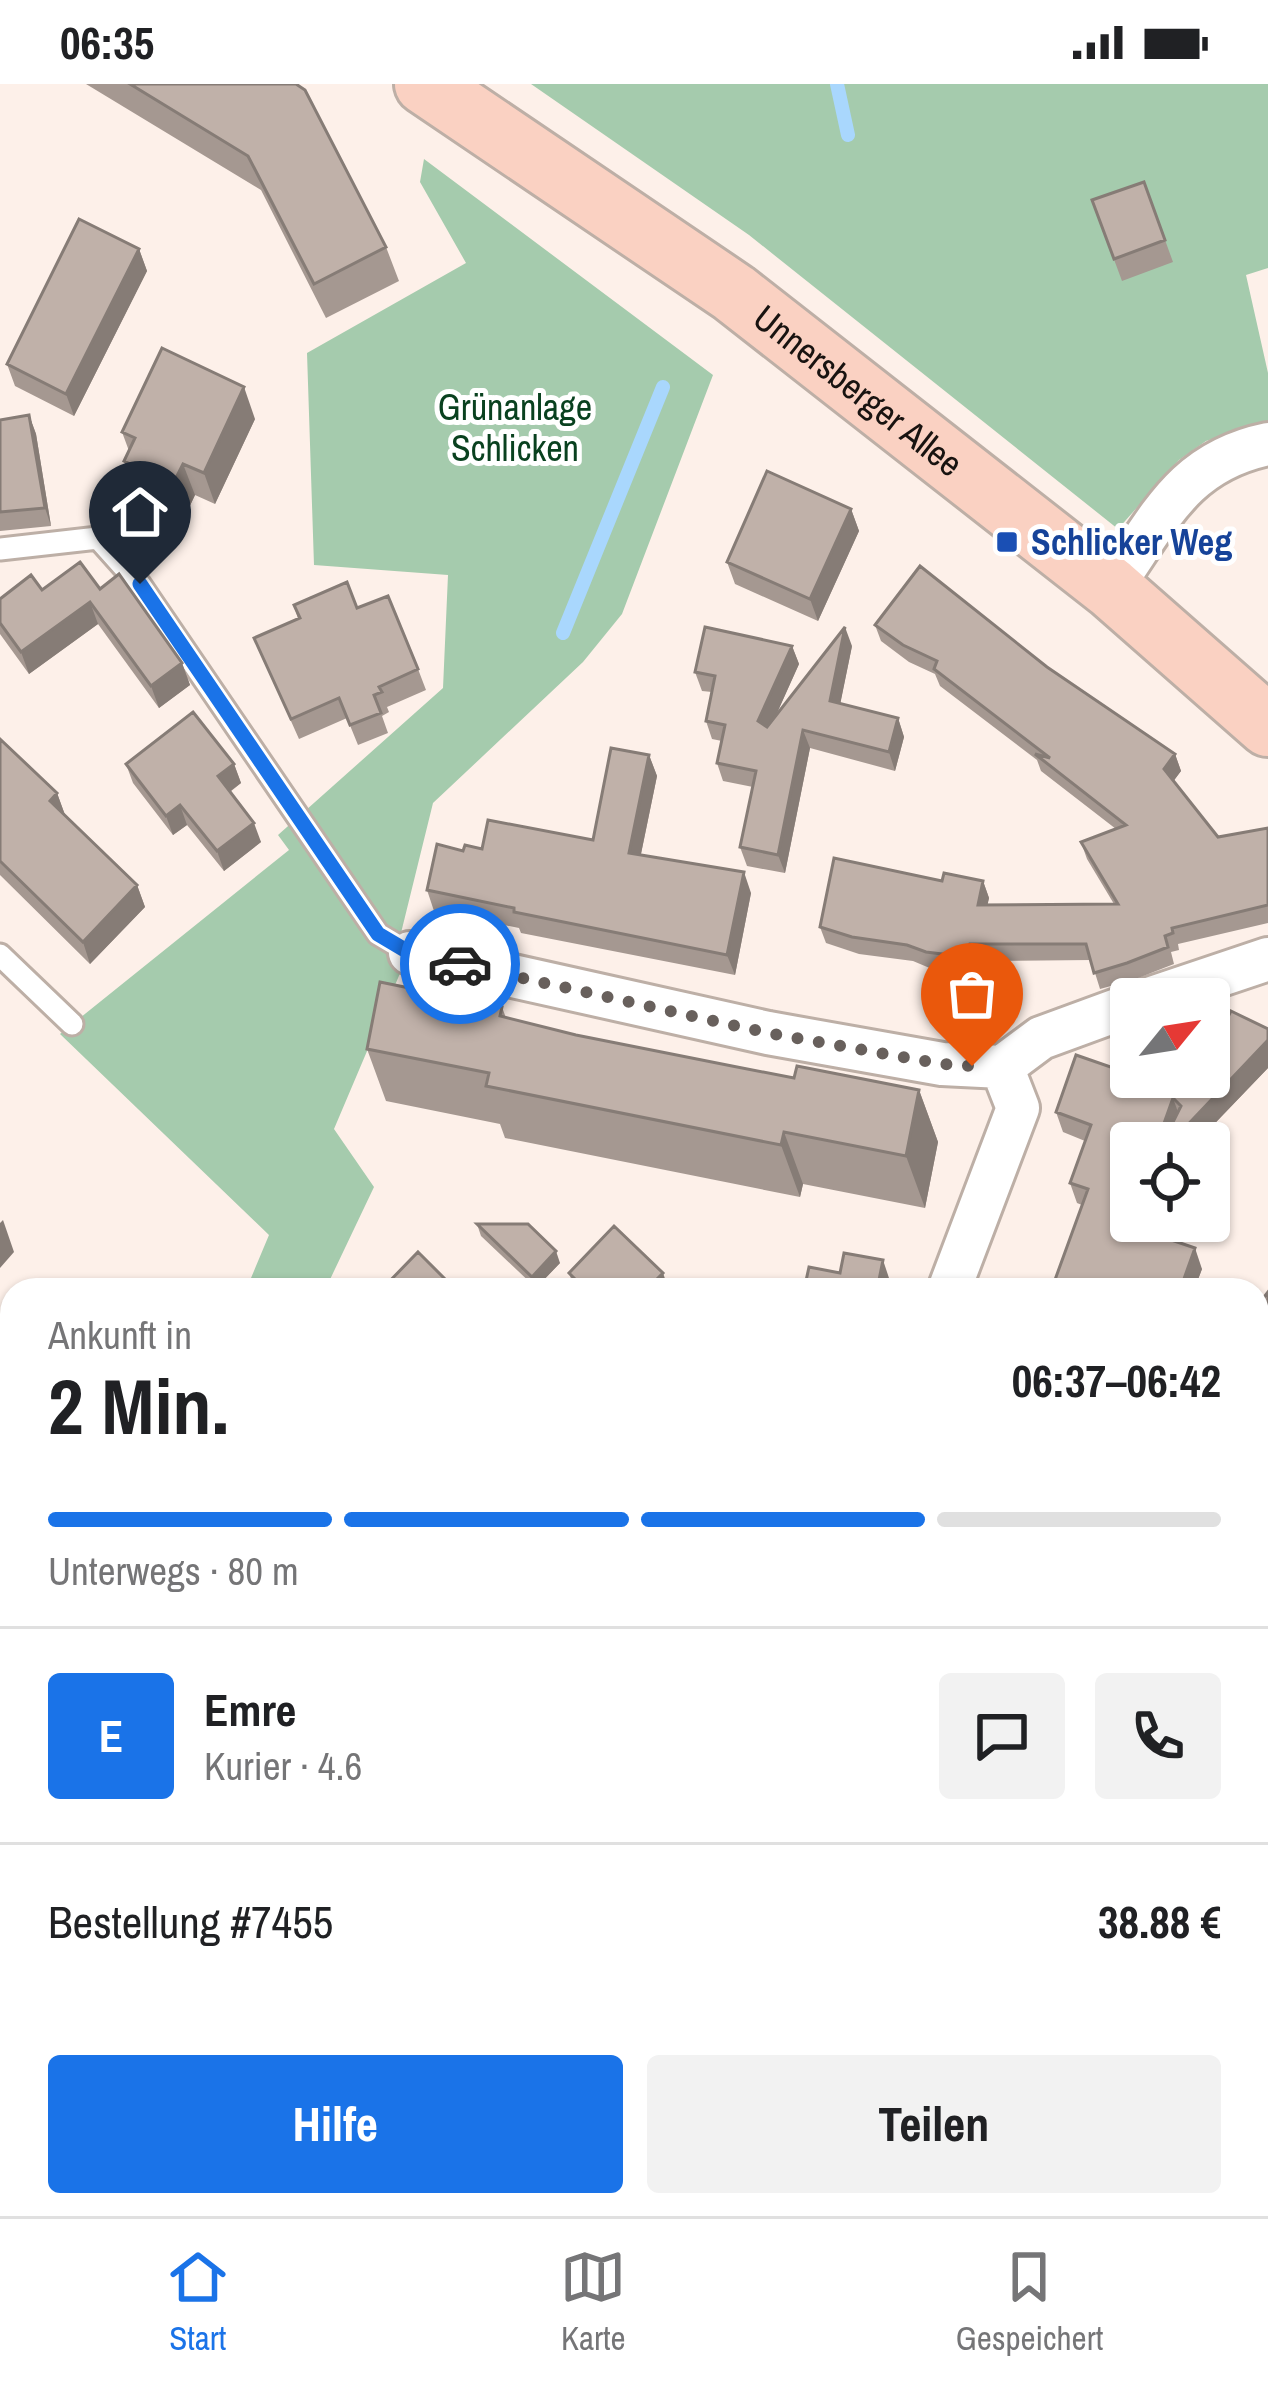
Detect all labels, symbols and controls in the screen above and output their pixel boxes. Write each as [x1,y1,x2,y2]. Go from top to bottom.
text: 06:35 [60,12,154,73]
street label: Unnersberger Allee [744,294,973,487]
park label: Grünanlage Schlicken [438,383,592,472]
pin [89,461,191,584]
icon: home [107,479,173,545]
place label: Schlicker Weg [1031,518,1232,566]
marker: Schlicker Weg [994,529,1020,555]
courier [400,904,520,1024]
icon: car [427,931,493,997]
pin [921,943,1023,1066]
icon: bag [939,961,1005,1027]
north arrow [1110,978,1230,1098]
map controls [1110,978,1230,1242]
button: locate [1110,1122,1230,1242]
text: Ankunft in [48,1309,192,1361]
text: 06:37–06:42 [1012,1350,1221,1411]
text: 2 Min. [48,1353,229,1458]
text: Unterwegs · 80 m [48,1545,299,1597]
button: chat [939,1673,1065,1799]
button: phone [1095,1673,1221,1799]
text: Emre [204,1679,296,1740]
text: E [99,1705,123,1766]
text: Kurier · 4.6 [204,1740,362,1792]
text: Bestellung #7455 [48,1891,333,1952]
text: 38.88 € [1098,1891,1221,1952]
button: Hilfe [48,2055,623,2193]
button: Teilen [647,2055,1221,2193]
tab: Start [165,2244,231,2360]
tab: Karte [560,2244,626,2360]
tab: Gespeichert [956,2244,1103,2360]

